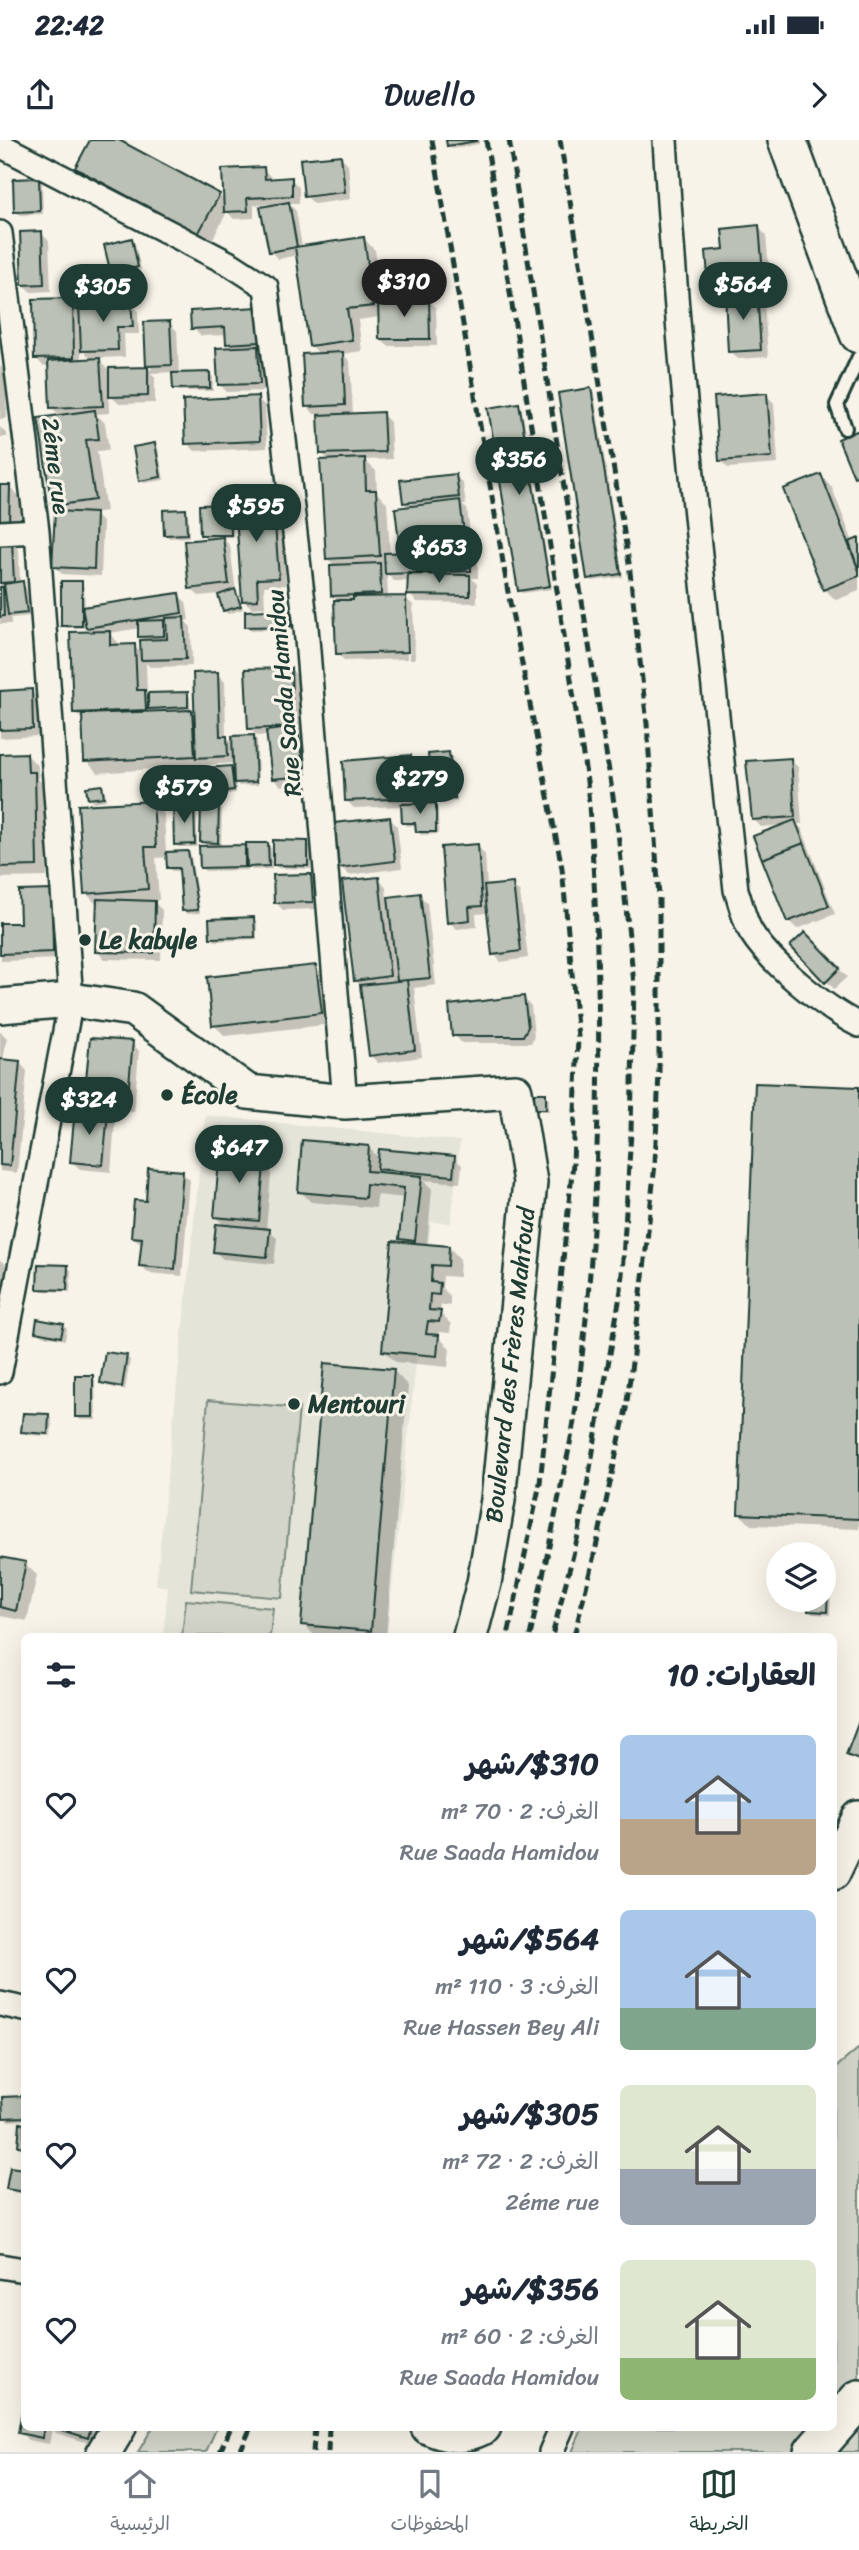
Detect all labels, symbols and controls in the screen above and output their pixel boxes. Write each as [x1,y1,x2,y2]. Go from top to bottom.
text: 22:42 [35,2,104,48]
text: Dwello [383,66,476,123]
icon: share [21,76,59,114]
icon: forward [800,76,838,114]
pin: $310 [363,260,445,319]
text: $310 [378,261,430,302]
pin: $564 [702,262,784,322]
pin: $305 [62,264,144,324]
text: $564 [715,264,771,305]
text: $305 [75,266,131,307]
street label: 2éme rue [29,415,83,517]
pin: $356 [478,438,560,497]
text: $356 [491,439,547,480]
pin: $595 [215,484,297,544]
text: $595 [227,486,285,527]
pin: $653 [398,526,480,585]
text: $653 [411,527,467,568]
street label: Rue Saada Hamidou [254,587,314,798]
pin: $279 [379,756,461,816]
text: $279 [392,758,448,799]
pin: $579 [143,766,225,825]
text: $579 [156,767,212,808]
place label: Le kabyle [99,919,197,961]
marker: Le kabyle [77,932,93,948]
place label: École [181,1074,238,1116]
pin: $324 [48,1077,130,1137]
text: $324 [61,1079,117,1120]
marker: École [159,1087,175,1103]
pin: $647 [198,1126,280,1185]
text: $647 [211,1127,267,1168]
street label: Boulevard des Frères Mahfoud [473,1204,548,1525]
place label: Mentouri [307,1383,406,1425]
marker: Mentouri [286,1396,302,1412]
map controls [766,1542,836,1612]
button: layers [766,1542,836,1612]
text: العقارات: 10 [667,1648,816,1702]
icon: filters [42,1656,80,1694]
text: $310/شهر [466,1737,599,1791]
icon: home [676,1763,760,1847]
icon: heart [42,1786,80,1824]
text: الغرف: 2 · 70 m² [441,1791,599,1832]
text: Rue Saada Hamidou [400,1832,599,1873]
text: $564/شهر [460,1912,599,1966]
icon: home [676,1938,760,2022]
icon: heart [42,1961,80,1999]
text: الغرف: 3 · 110 m² [435,1966,599,2007]
text: Rue Hassen Bey Ali [403,2007,599,2048]
text: $305/شهر [460,2087,599,2141]
icon: home [676,2113,760,2197]
icon: heart [42,2136,80,2174]
text: الغرف: 2 · 72 m² [443,2141,599,2182]
text: 2éme rue [506,2182,599,2223]
text: $356/شهر [462,2262,599,2316]
icon: home [676,2288,760,2372]
icon: heart [42,2311,80,2349]
text: الغرف: 2 · 60 m² [441,2316,599,2357]
text: Rue Saada Hamidou [400,2357,599,2398]
tab: الرئيسية [110,2465,170,2540]
tab: المحفوظات [391,2465,469,2540]
tab: الخريطة [689,2465,749,2540]

